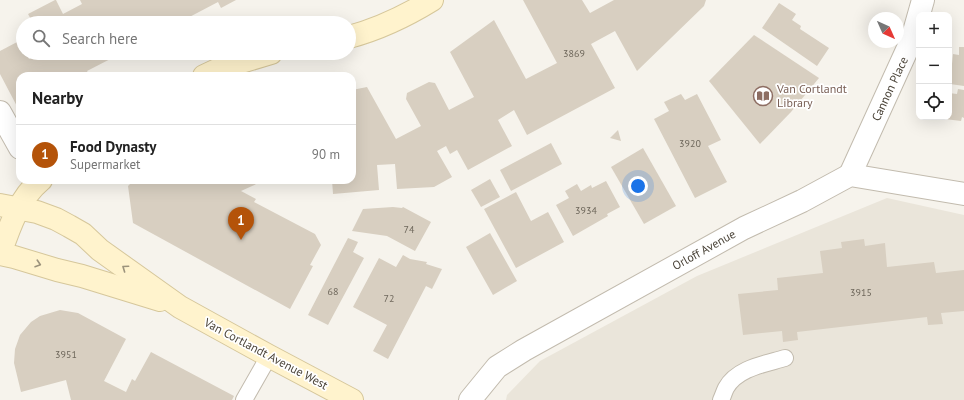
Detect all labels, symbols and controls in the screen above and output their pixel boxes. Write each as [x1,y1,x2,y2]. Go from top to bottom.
north arrow [868,12,904,48]
map controls [916,12,952,120]
button: + [916,12,952,48]
search box [16,16,356,60]
icon: search [30,27,52,49]
text: Search here [62,29,138,48]
house number: 3869 [563,47,585,60]
button: − [916,48,952,84]
street label: Cannon Place [868,54,911,123]
place label: Van Cortlandt Library [776,81,847,110]
button: locate [916,84,952,120]
library icon: Van Cortlandt Library [752,85,774,107]
text: Nearby [32,87,83,109]
text: Food Dynasty [70,137,156,156]
house number: 3920 [679,137,701,150]
text: 1 [41,146,49,163]
text: 90 m [312,146,340,163]
text: Supermarket [70,156,140,173]
your location [628,176,648,196]
house number: 3934 [575,204,597,217]
pin: 1 [228,207,254,240]
house number: 74 [404,223,415,236]
street label: Orloff Avenue [669,226,738,273]
one-way arrow [34,259,41,267]
one-way arrow [122,265,129,273]
house number: 68 [328,285,338,298]
house number: 3915 [850,286,872,299]
house number: 72 [384,292,394,305]
street label: Van Cortlandt Avenue West [201,314,331,393]
house number: 3951 [55,348,77,361]

